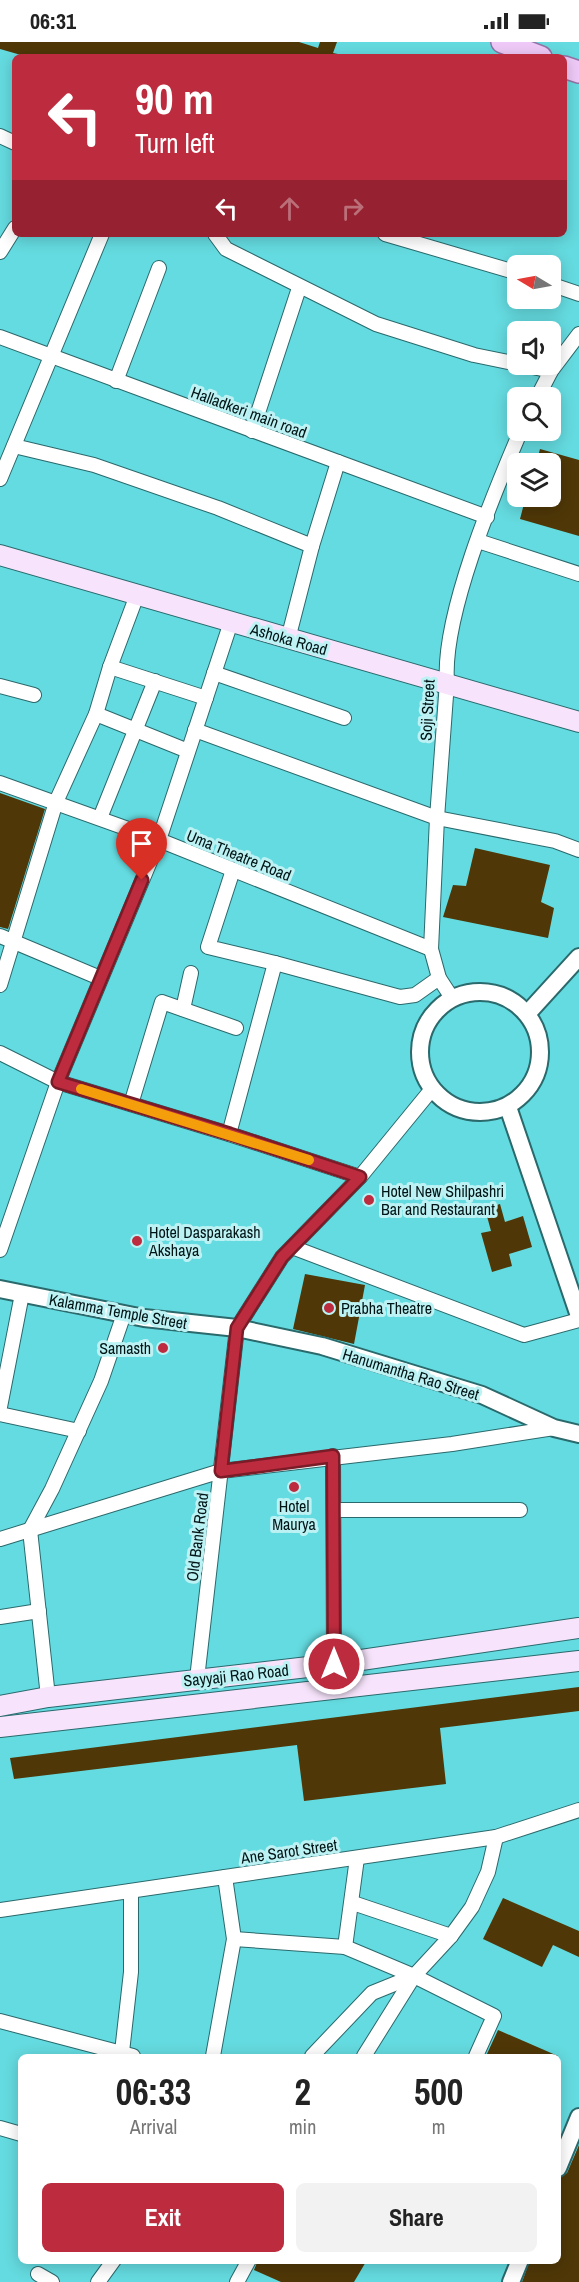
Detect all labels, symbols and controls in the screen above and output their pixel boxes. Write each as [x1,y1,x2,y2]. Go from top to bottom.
text: 06:31 [30,6,76,36]
text: 90 m [135,71,214,127]
icon: left [36,78,114,156]
text: Turn left [135,125,214,161]
icon: left [210,192,243,225]
icon: ahead [273,192,306,225]
icon: right [336,192,369,225]
north arrow [507,255,561,309]
map controls [507,255,561,507]
button: sound [507,321,561,375]
street label: Halladkeri main road [188,381,310,443]
button: search [507,387,561,441]
button: layers [507,453,561,507]
street label: Ashoka Road [247,617,330,660]
street label: Soji Street [414,678,440,741]
pin [116,818,167,880]
street label: Uma Theatre Road [183,824,295,886]
icon: arrive [125,827,158,860]
place label: Hotel New Shilpashri Bar and Restaurant [381,1180,504,1220]
marker: Hotel New Shilpashri Bar and Restaurant [362,1193,376,1207]
place label: Hotel Dasparakash Akshaya [148,1221,261,1261]
marker: Hotel Dasparakash Akshaya [130,1234,144,1248]
street label: Kalamma Temple Street [47,1288,189,1334]
place label: Prabha Theatre [341,1297,432,1319]
marker: Prabha Theatre [322,1301,336,1315]
place label: Samasth [99,1337,151,1359]
marker: Samasth [156,1341,170,1355]
street label: Hanumantha Rao Street [340,1343,482,1405]
marker: Hotel Maurya [287,1480,301,1494]
street label: Old Bank Road [181,1491,213,1583]
place label: Hotel Maurya [272,1495,317,1535]
position arrow [302,1632,366,1696]
street label: Sayyaji Rao Road [182,1659,290,1691]
street label: Ane Sarot Street [238,1833,339,1869]
text: 06:33 [116,2068,191,2116]
text: 2 [294,2068,311,2116]
text: 500 [414,2068,463,2116]
text: Arrival [130,2113,177,2140]
text: min [289,2113,316,2140]
text: m [432,2113,445,2140]
button: Exit [42,2183,284,2252]
button: Share [296,2183,537,2252]

